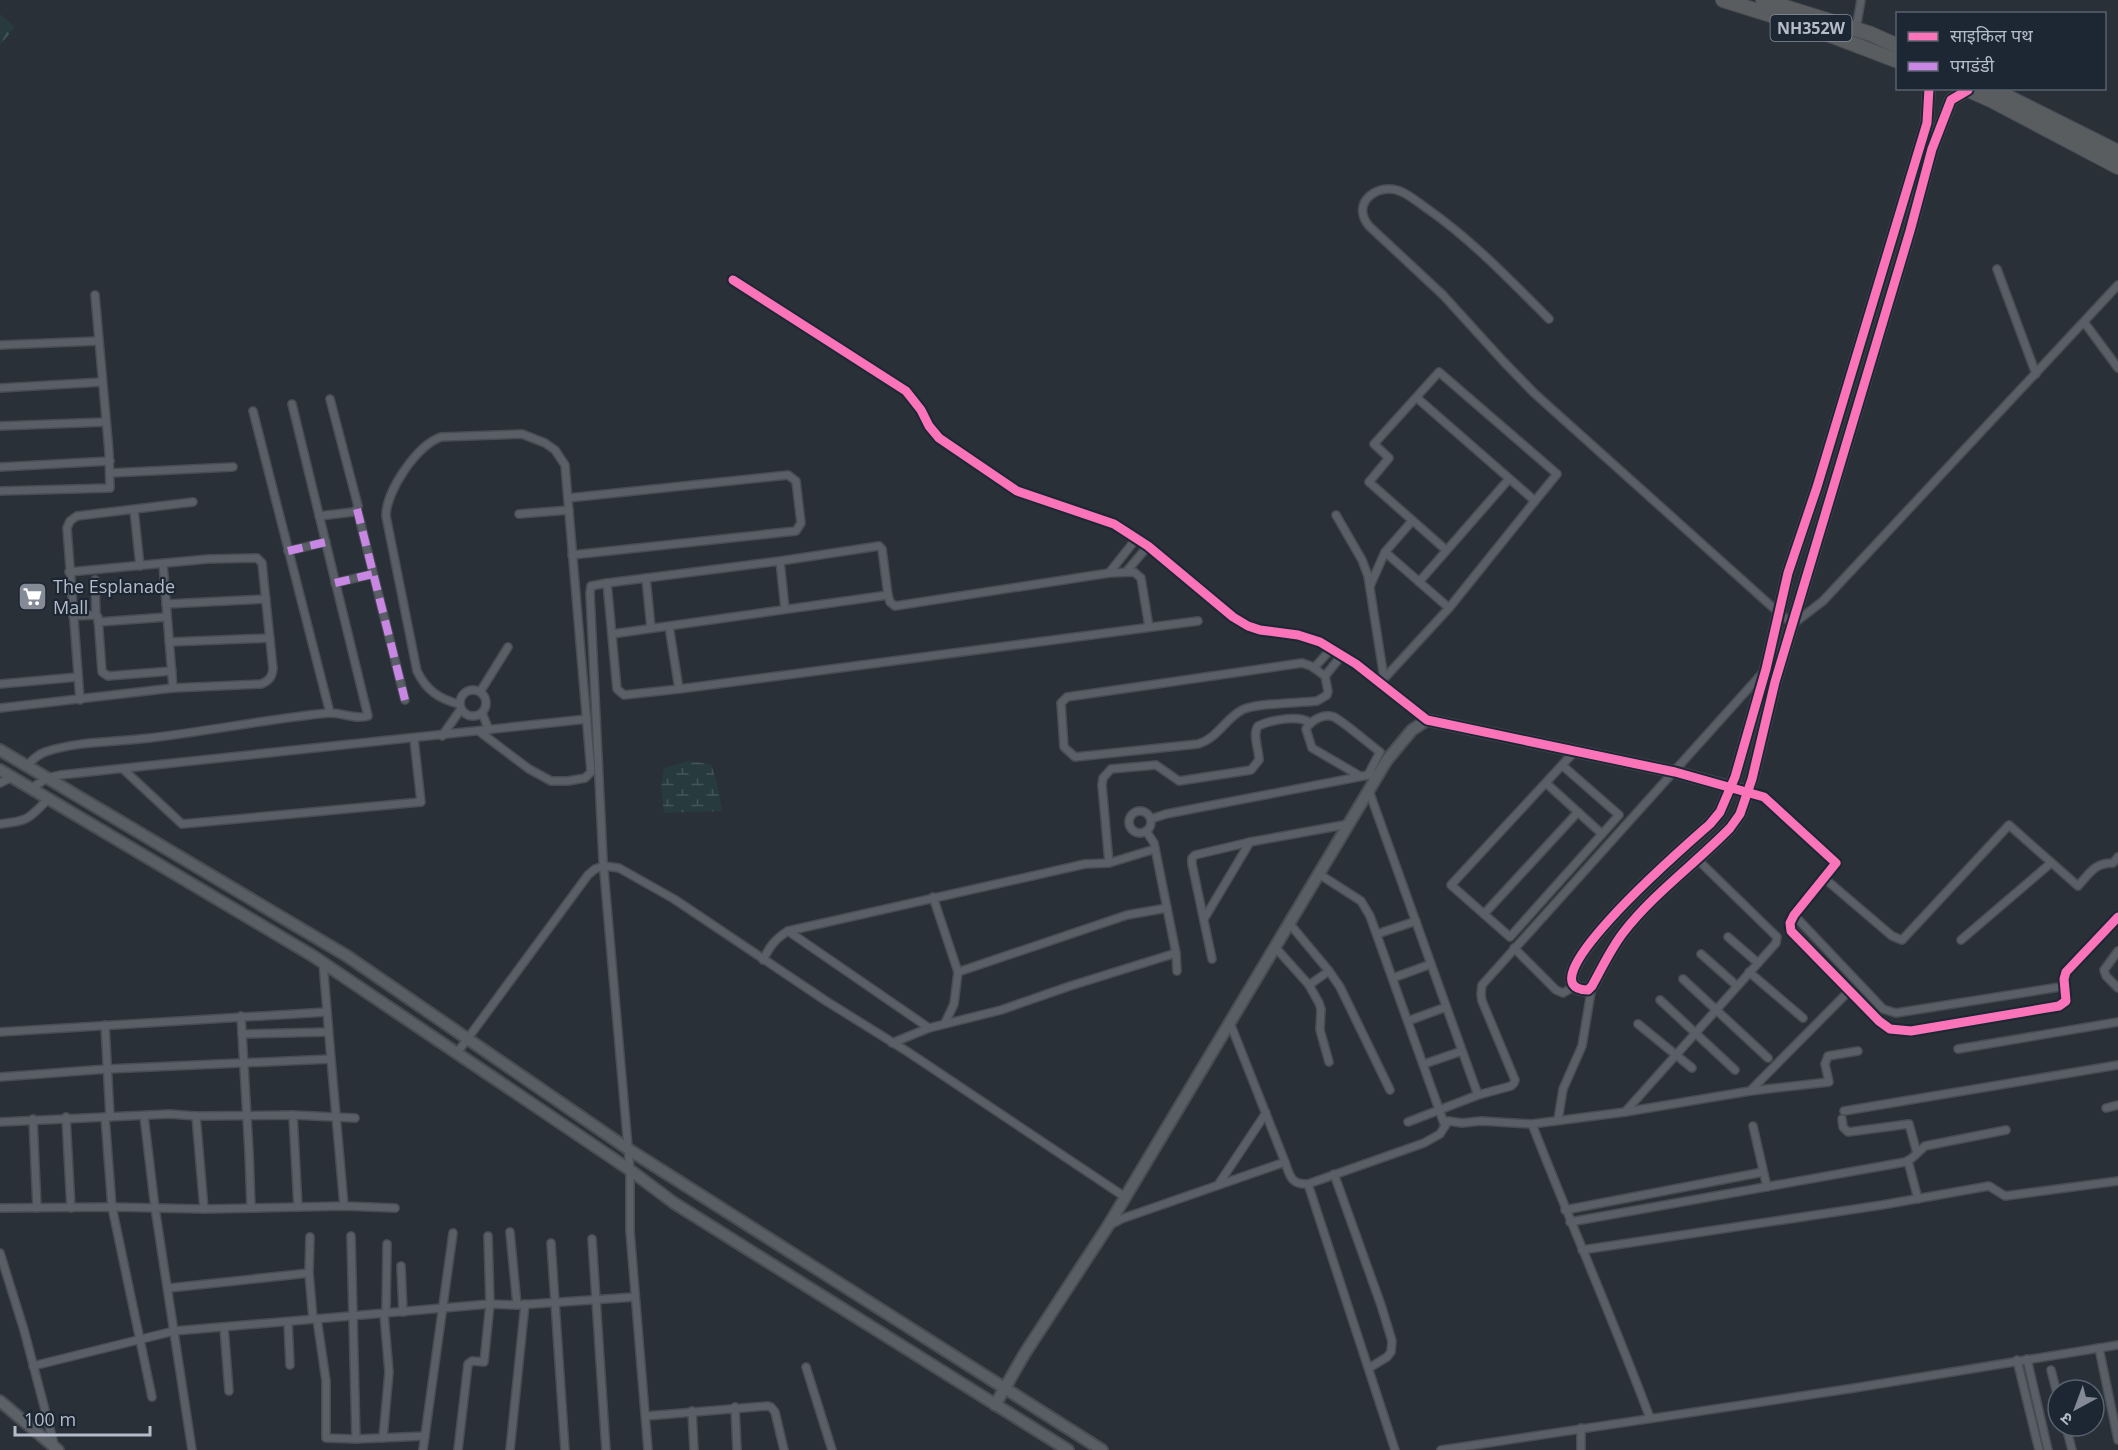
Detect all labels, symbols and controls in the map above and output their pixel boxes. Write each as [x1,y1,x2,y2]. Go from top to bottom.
legend [1896,12,2106,90]
road number: NH352W [1770,15,1852,41]
text: साइकिल पथ [1950,23,2033,47]
text: पगडंडी [1950,53,1995,77]
place label: The Esplanade Mall [53,574,175,619]
supermarket icon: The Esplanade Mall [16,580,48,612]
north arrow [2046,1378,2106,1438]
scale bar [15,1399,150,1437]
text: 100 m [24,1407,76,1431]
text: उ [2055,1408,2077,1431]

